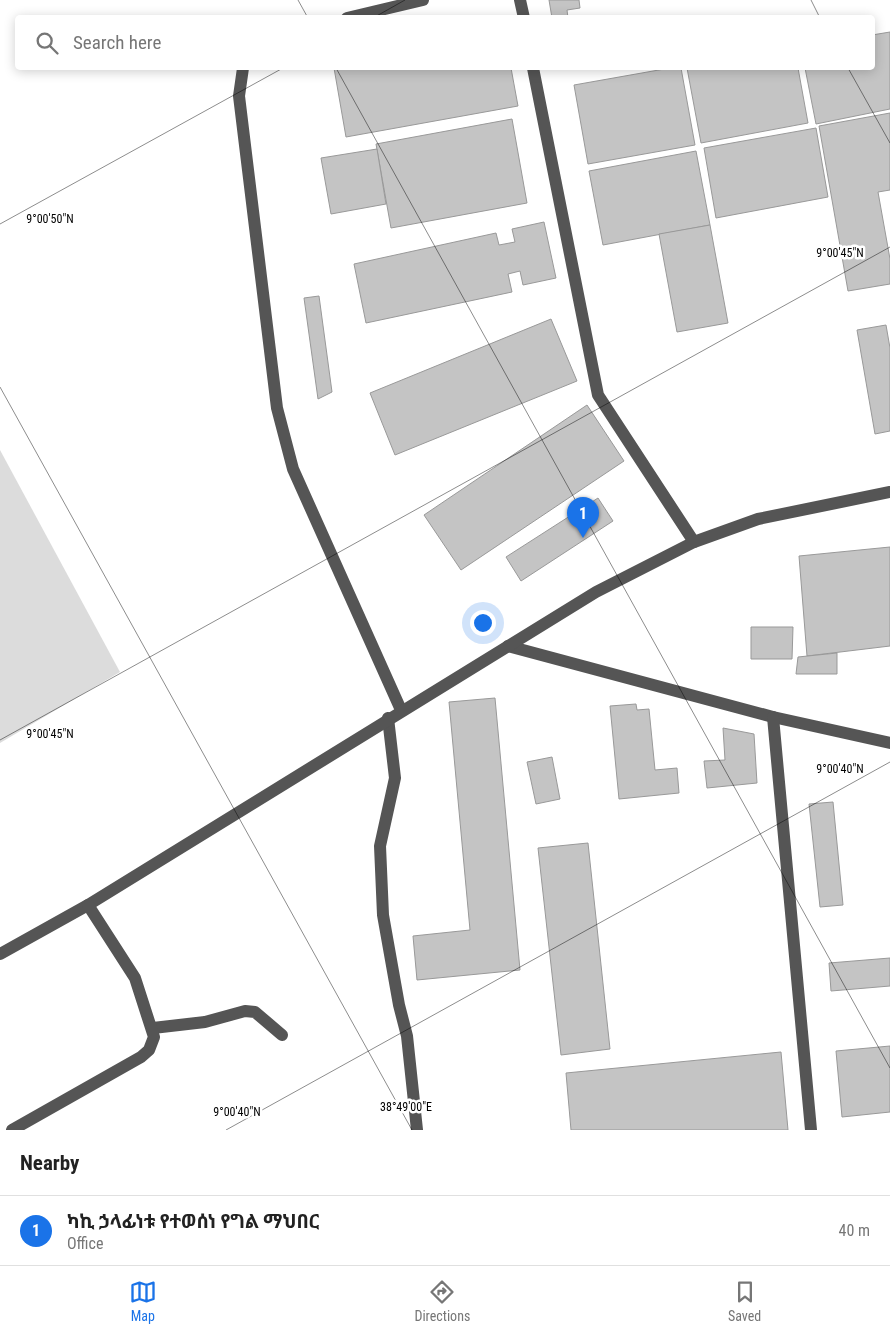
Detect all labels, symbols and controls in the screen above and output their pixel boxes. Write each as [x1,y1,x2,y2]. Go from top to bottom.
search box [15,15,875,70]
icon: search [33,29,61,57]
text: Search here [73,31,161,54]
text: 9°00'50"N [26,212,74,226]
text: 9°00'45"N [816,246,864,260]
pin: 1 [567,497,599,538]
your location [470,610,496,636]
text: 9°00'45"N [26,727,74,741]
text: 9°00'40"N [816,762,864,776]
text: 38°49'00"E [380,1100,432,1114]
text: 9°00'40"N [213,1105,261,1119]
text: Nearby [20,1151,79,1175]
text: ካኪ ኃላፊነቱ የተወሰነ የግል ማህበር [67,1210,319,1233]
text: 1 [32,1221,40,1240]
text: 40 m [838,1221,870,1240]
text: Office [67,1234,103,1253]
tab: Map [129,1278,157,1324]
tab: Directions [414,1278,470,1324]
tab: Saved [728,1278,761,1324]

